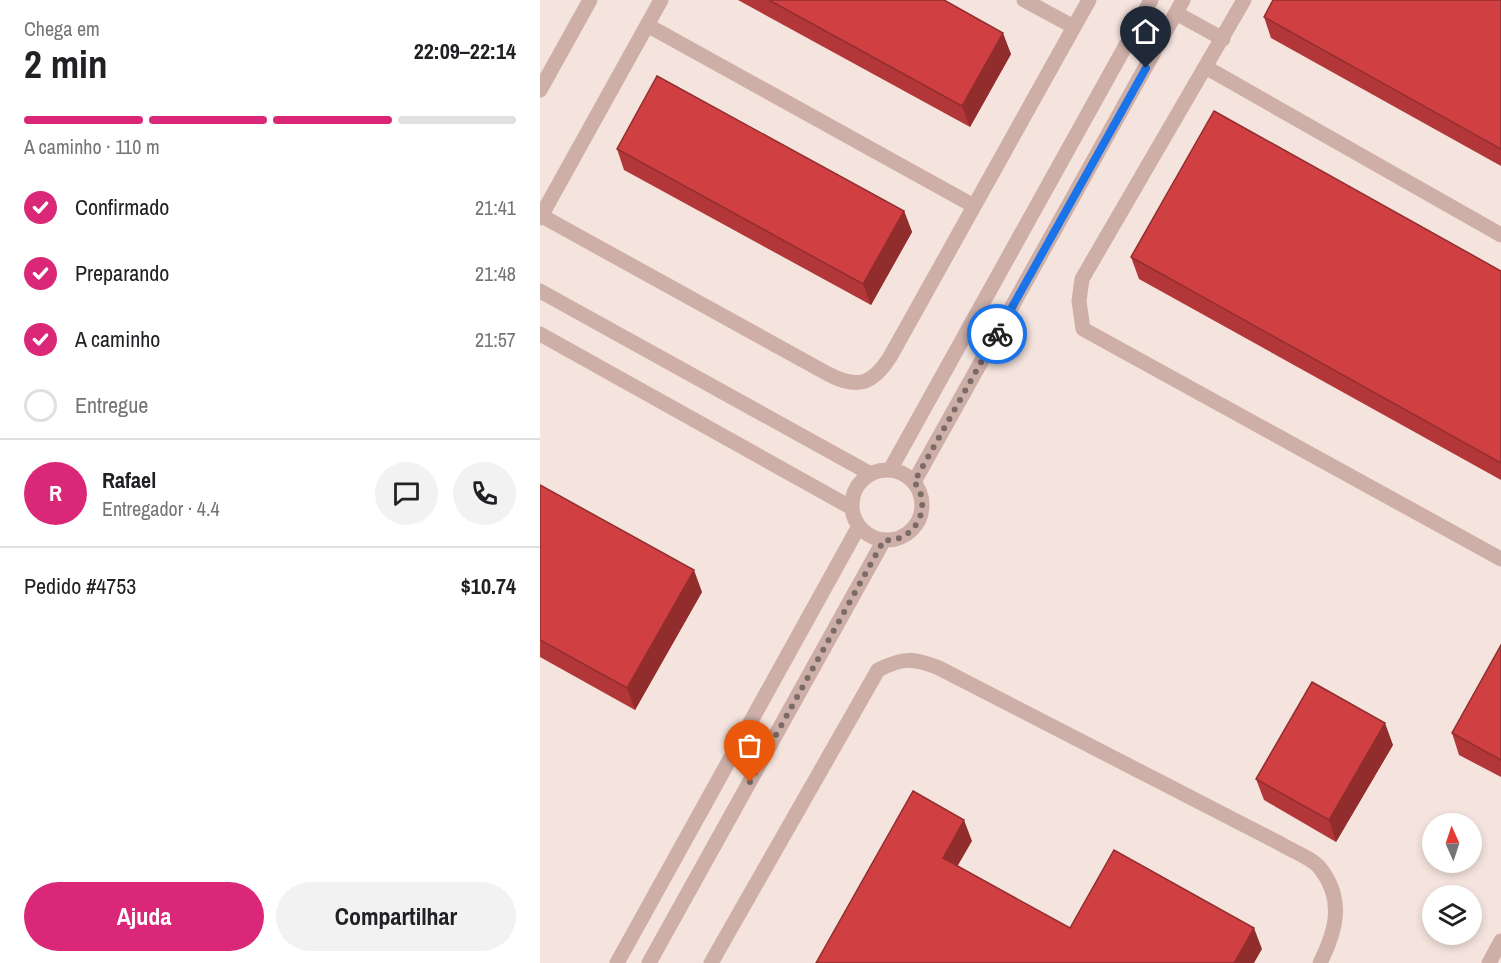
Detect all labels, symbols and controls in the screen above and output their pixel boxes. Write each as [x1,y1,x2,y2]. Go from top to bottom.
pin [1120,6,1171,68]
text: Chega em [24,15,100,42]
icon: home [1129,15,1162,48]
text: 22:09–22:14 [414,36,516,66]
text: 2 min [24,38,108,90]
text: A caminho · 110 m [24,133,160,160]
icon: check [24,191,57,224]
text: Confirmado [75,192,169,222]
text: 21:41 [475,194,516,221]
icon: check [24,257,57,290]
text: Preparando [75,258,169,288]
text: 21:48 [475,260,516,287]
courier [967,304,1027,364]
icon: bike [981,318,1014,351]
icon: check [24,323,57,356]
text: A caminho [75,324,160,354]
text: 21:57 [475,326,516,353]
text: Entregue [75,390,148,420]
button: chat [375,462,438,525]
button: phone [453,462,516,525]
text: Rafael [102,465,156,495]
text: R [49,478,62,508]
text: Entregador · 4.4 [102,495,220,522]
text: Pedido #4753 [24,571,136,601]
text: $10.74 [461,571,516,601]
pin [724,720,775,782]
icon: bag [733,729,766,762]
north arrow [1422,813,1482,873]
map controls [1422,813,1482,945]
button: Ajuda [24,882,264,951]
button: Compartilhar [276,882,516,951]
button: layers [1422,885,1482,945]

